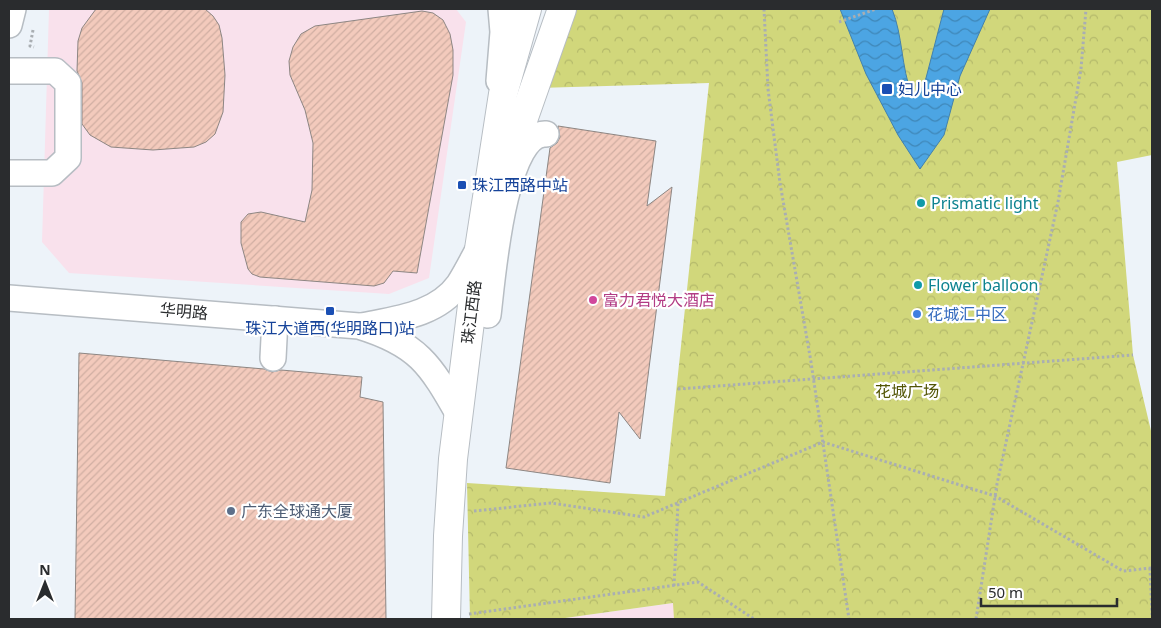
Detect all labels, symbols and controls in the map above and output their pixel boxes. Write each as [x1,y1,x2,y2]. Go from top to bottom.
place label: 妇儿中心 [898,78,962,100]
marker: 妇儿中心 [880,82,894,96]
place label: 珠江西路中站 [472,174,568,196]
marker: 珠江西路中站 [456,179,468,191]
place label: Prismatic light [931,192,1039,214]
marker: Prismatic light [915,197,927,209]
place label: Flower balloon [928,274,1038,296]
street label: 珠江西路 [456,279,486,345]
marker: Flower balloon [912,279,924,291]
place label: 富力君悦大酒店 [603,289,715,311]
marker: 富力君悦大酒店 [587,294,599,306]
street label: 华明路 [159,298,209,324]
place label: 花城汇中区 [927,303,1007,325]
marker: 珠江大道西(华明路口)站 [324,305,336,317]
marker: 花城汇中区 [911,308,923,320]
place label: 珠江大道西(华明路口)站 [245,317,415,339]
park label: 花城广场 [875,380,939,402]
place label: 广东全球通大厦 [241,500,353,522]
marker: 广东全球通大厦 [225,505,237,517]
north arrow [20,558,70,608]
text: N [39,560,51,579]
scale bar [981,576,1117,608]
text: 50 m [988,582,1023,602]

